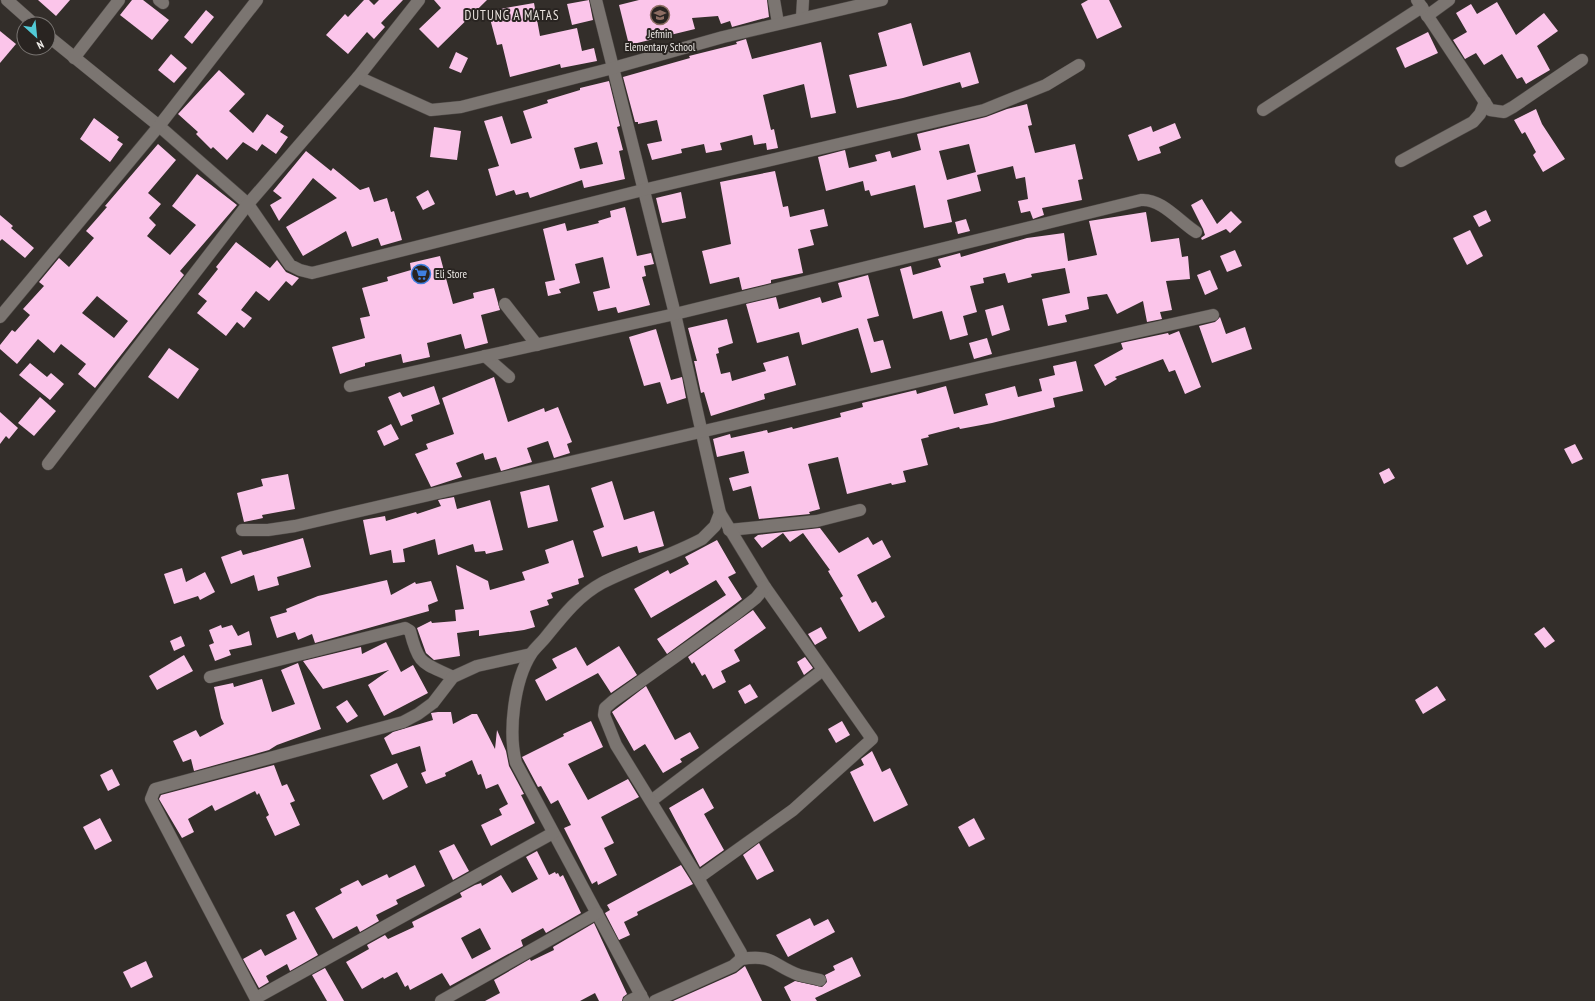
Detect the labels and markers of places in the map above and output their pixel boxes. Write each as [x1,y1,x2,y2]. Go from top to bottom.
school or university icon: Jefmin Elementary School [649,4,671,26]
place label: Jefmin Elementary School [625,27,696,54]
supermarket icon: Eli Store [410,263,432,285]
place label: Eli Store [435,267,467,281]

